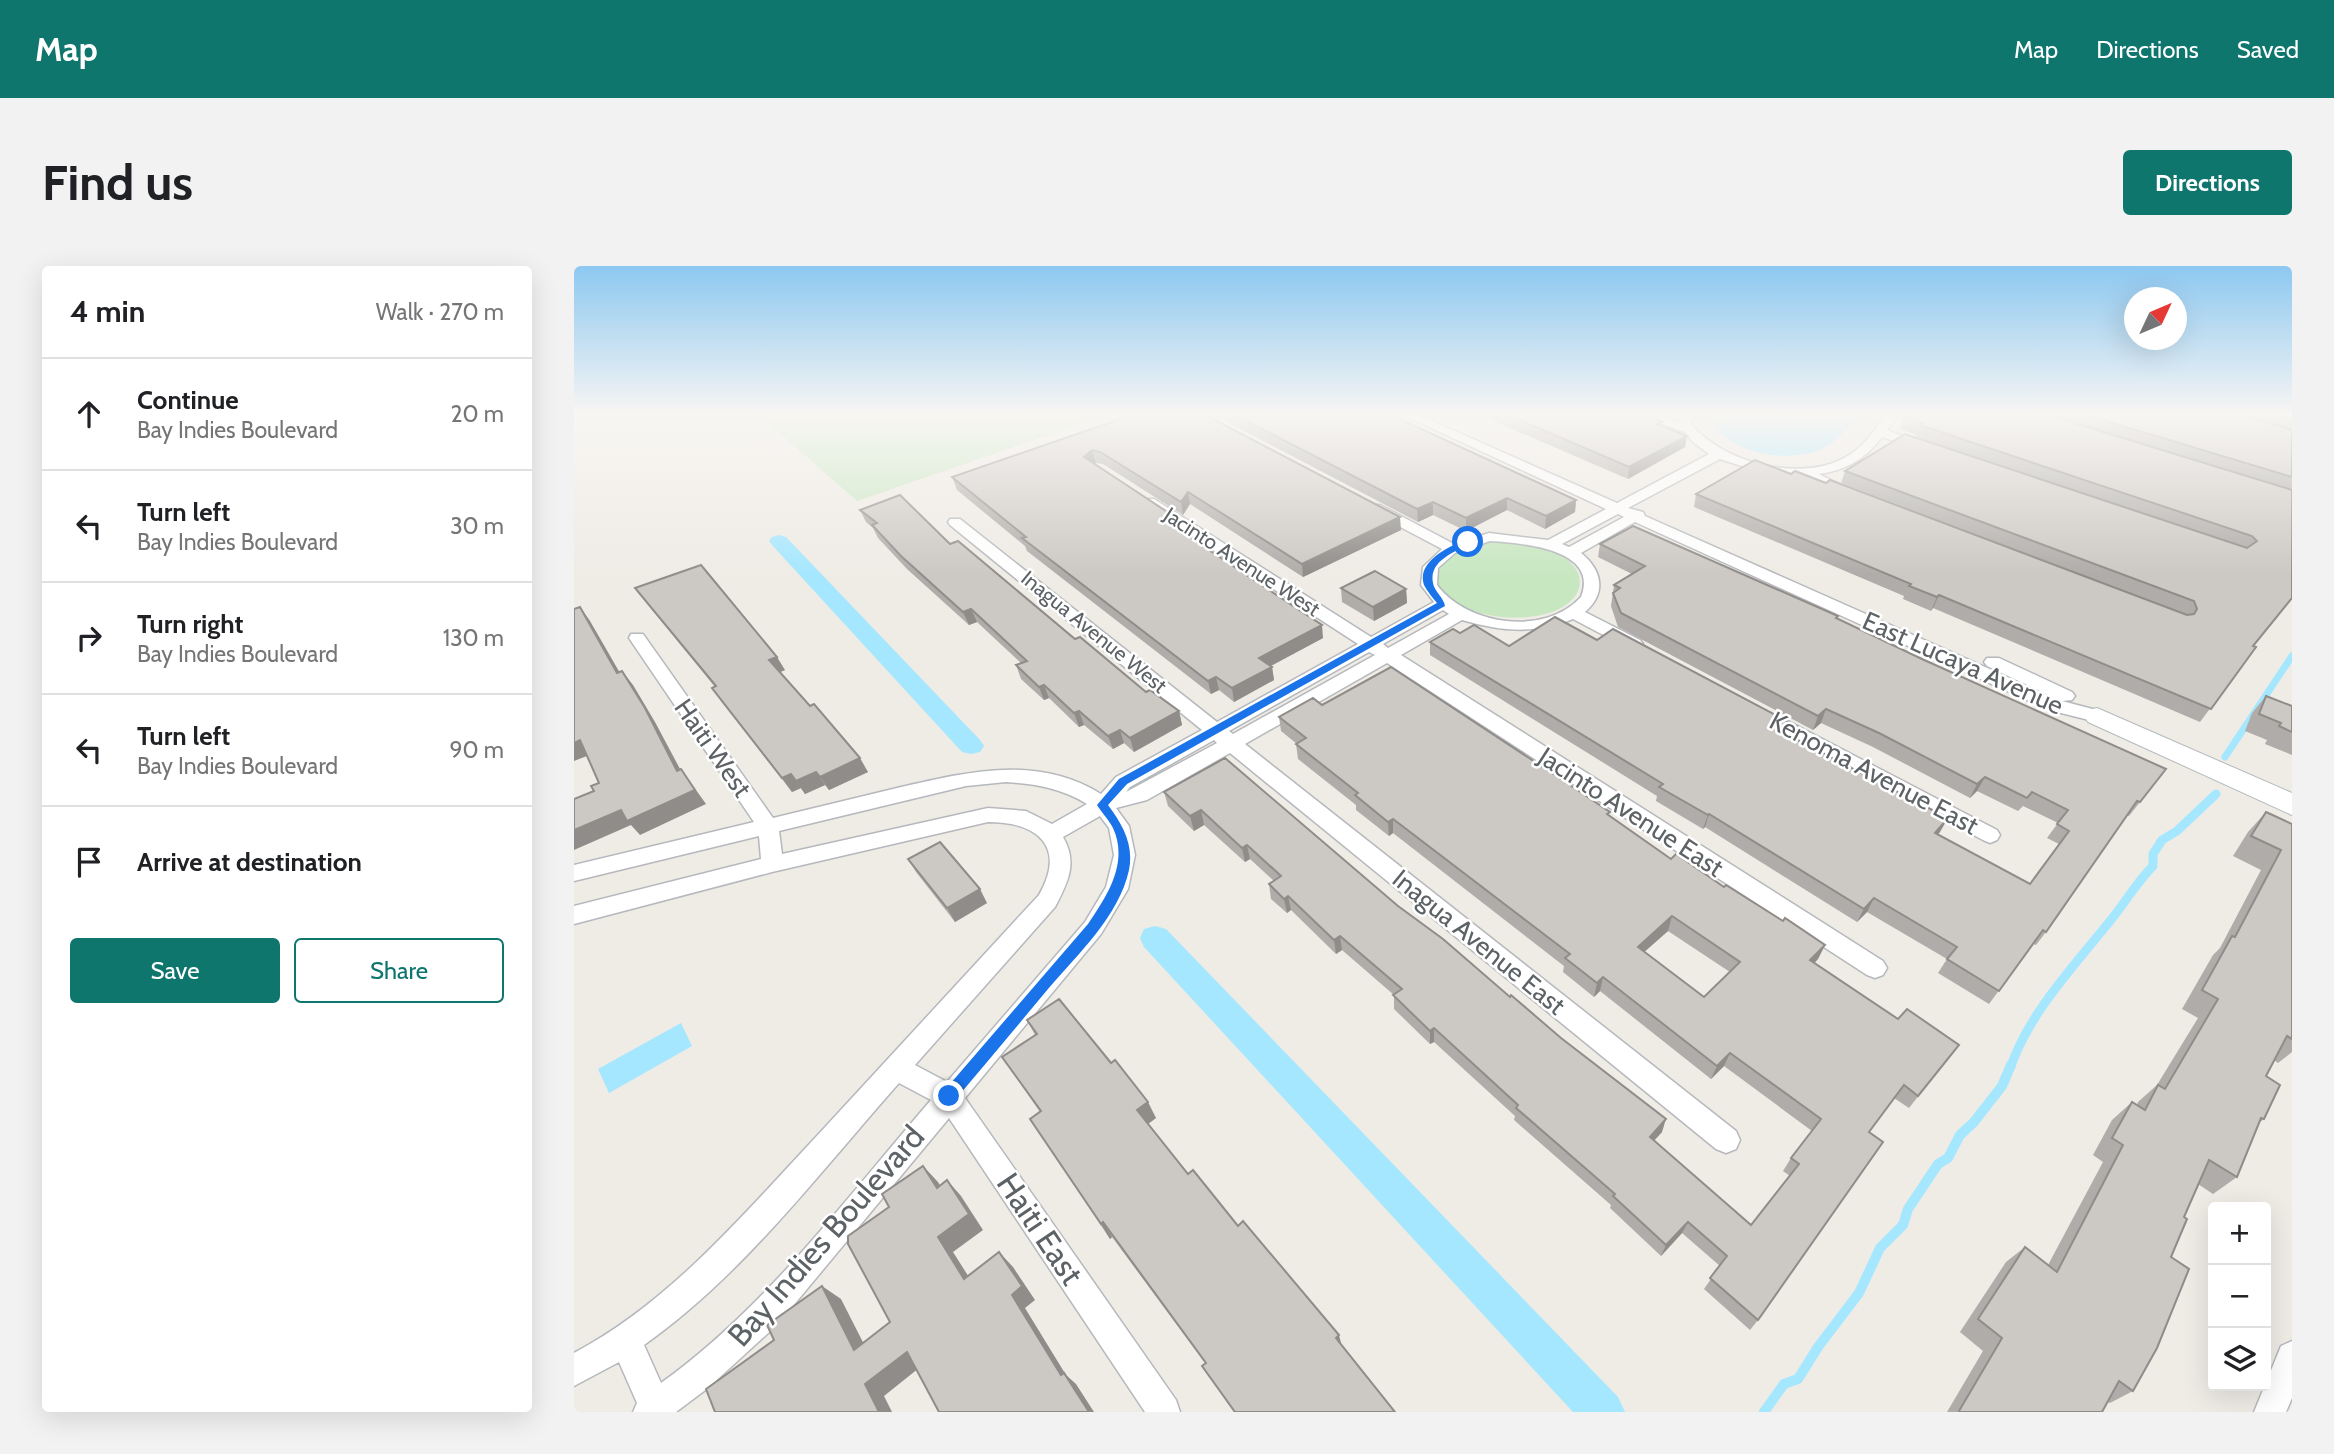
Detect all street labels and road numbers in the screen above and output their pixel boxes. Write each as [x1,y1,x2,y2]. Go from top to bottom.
street label: Jacinto Avenue West [1159,501,1325,621]
street label: Inagua Avenue West [1016,565,1172,698]
street label: East Lucaya Avenue [1858,604,2068,722]
street label: Haiti West [668,693,759,804]
street label: Kenoma Avenue East [1764,704,1984,842]
street label: Jacinto Avenue East [1532,740,1730,884]
street label: Inagua Avenue East [1386,863,1572,1022]
street label: Bay Indies Boulevard [719,1117,932,1354]
street label: Haiti East [989,1165,1092,1292]

